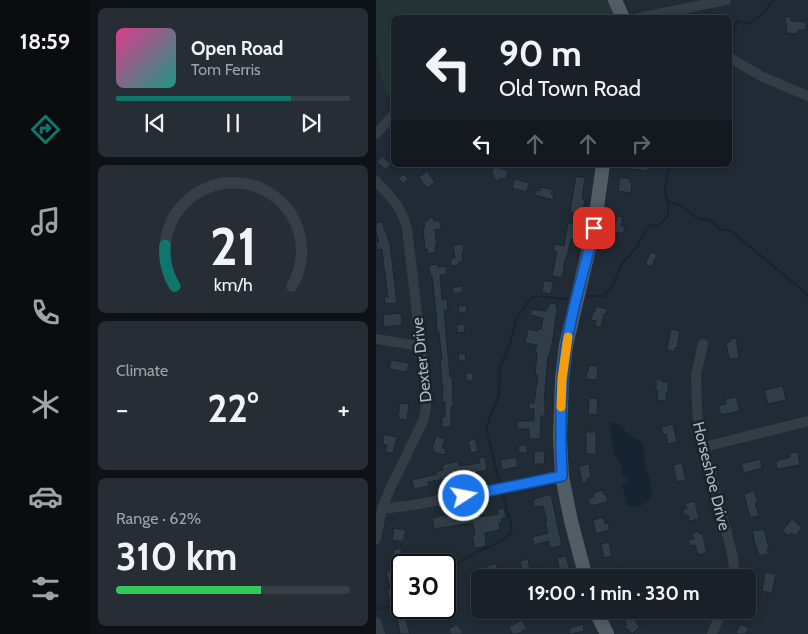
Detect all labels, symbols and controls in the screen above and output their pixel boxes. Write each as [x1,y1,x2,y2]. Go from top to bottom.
text: 18:59 [20,28,70,55]
text: 90 m [499,32,582,75]
icon: left [416,35,481,100]
text: Open Road [191,37,283,60]
text: Tom Ferris [191,60,261,79]
text: Old Town Road [499,75,641,102]
icon: previous [141,109,169,137]
icon: pause [219,109,247,137]
icon: next [297,109,325,137]
icon: directions [28,112,63,147]
icon: left [468,130,496,158]
icon: ahead [521,130,549,158]
icon: ahead [574,130,602,158]
icon: right [627,130,655,158]
icon: music [28,204,63,239]
pin [573,207,615,249]
icon: arrive [580,214,608,242]
text: 21 [210,215,256,278]
text: km/h [213,274,253,295]
icon: phone [28,295,63,330]
street label: Dexter Drive [408,317,435,403]
text: Climate [116,361,168,380]
text: 22° [207,385,259,432]
icon: climate [28,387,63,422]
text: − [116,392,128,426]
text: + [338,392,350,426]
street label: Horseshoe Drive [689,420,734,533]
position arrow [437,469,489,521]
icon: car [28,479,63,514]
text: Range · 62% [116,509,201,528]
text: 310 km [116,533,237,580]
speed limit sign: 30 [391,554,456,619]
icon: filters [28,571,63,606]
text: 19:00 · 1 min · 330 m [527,582,700,605]

